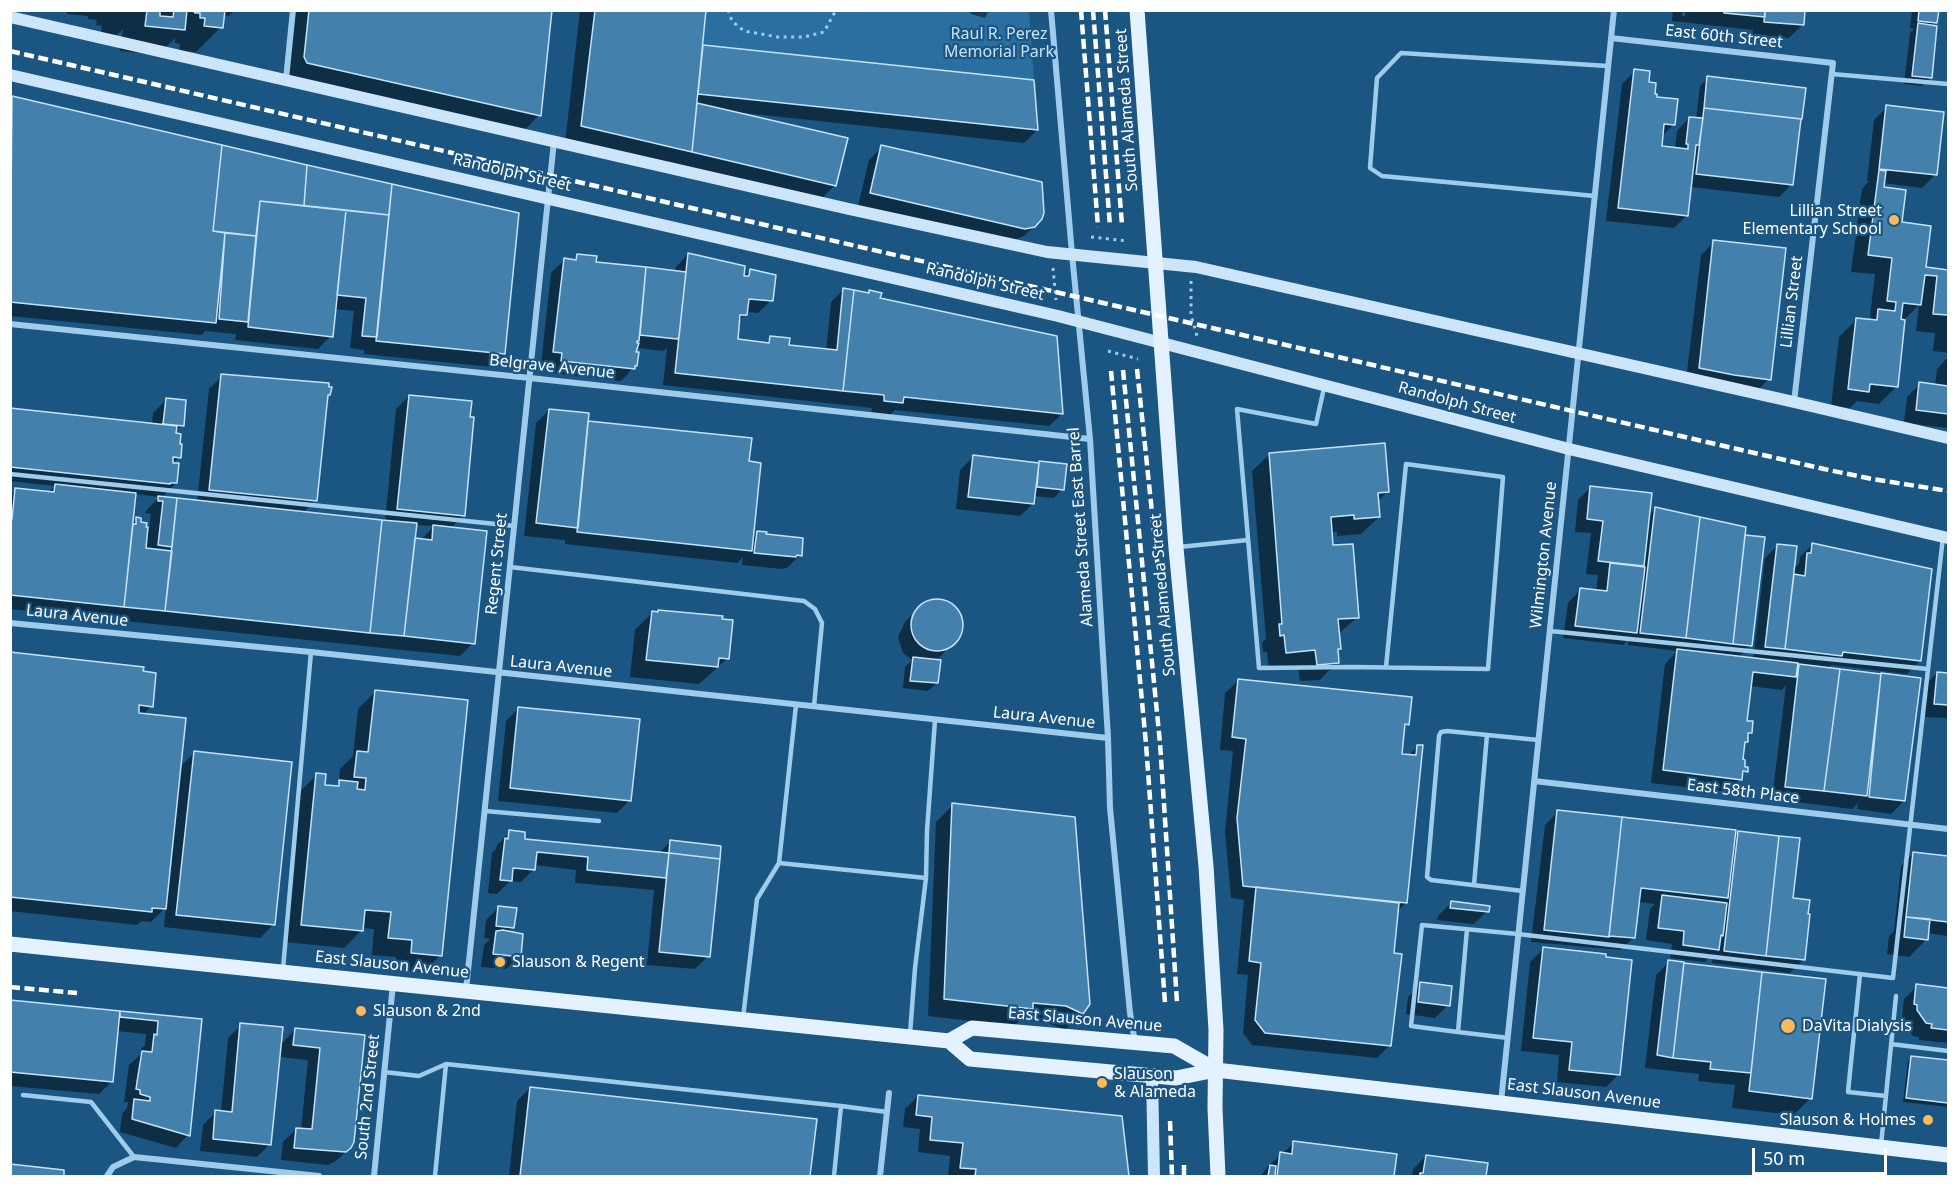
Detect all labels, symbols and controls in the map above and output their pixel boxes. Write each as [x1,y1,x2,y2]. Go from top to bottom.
street label: East 60th Street [1664,21,1784,53]
park label: Raul R. Perez Memorial Park [944,24,1054,62]
street label: South Alameda Street [1112,28,1142,192]
street label: Randolph Street [451,150,573,196]
place label: Lillian Street Elementary School [1743,201,1882,239]
marker: Lillian Street Elementary School [1887,213,1901,227]
street label: Lillian Street [1777,255,1807,349]
street label: Randolph Street [924,259,1046,305]
street label: Belgrave Avenue [488,351,616,383]
street label: Randolph Street [1396,378,1518,428]
street label: Alameda Street East Barrel [1064,427,1098,627]
street label: Wilmington Avenue [1527,481,1561,629]
street label: Regent Street [482,512,512,616]
street label: South Alameda Street [1146,513,1180,677]
street label: Laura Avenue [25,601,129,631]
street label: Laura Avenue [509,652,613,682]
street label: Laura Avenue [992,703,1096,733]
street label: East 58th Place [1686,776,1800,808]
street label: East Slauson Avenue [314,947,470,983]
place label: Slauson & Regent [512,952,645,972]
marker: Slauson & Regent [493,955,507,969]
place label: Slauson & 2nd [373,1001,481,1021]
marker: Slauson & 2nd [354,1004,368,1018]
street label: East Slauson Avenue [1007,1004,1163,1036]
place label: DaVita Dialysis [1802,1016,1912,1036]
marker: DaVita Dialysis [1779,1017,1797,1035]
street label: South 2nd Street [352,1033,384,1161]
place label: Slauson & Alameda [1114,1064,1196,1102]
street label: East Slauson Avenue [1506,1075,1662,1113]
marker: Slauson & Alameda [1095,1076,1109,1090]
place label: Slauson & Holmes [1780,1110,1916,1130]
marker: Slauson & Holmes [1921,1113,1935,1127]
scale bar [1755,1136,1890,1174]
text: 50 m [1763,1146,1805,1170]

